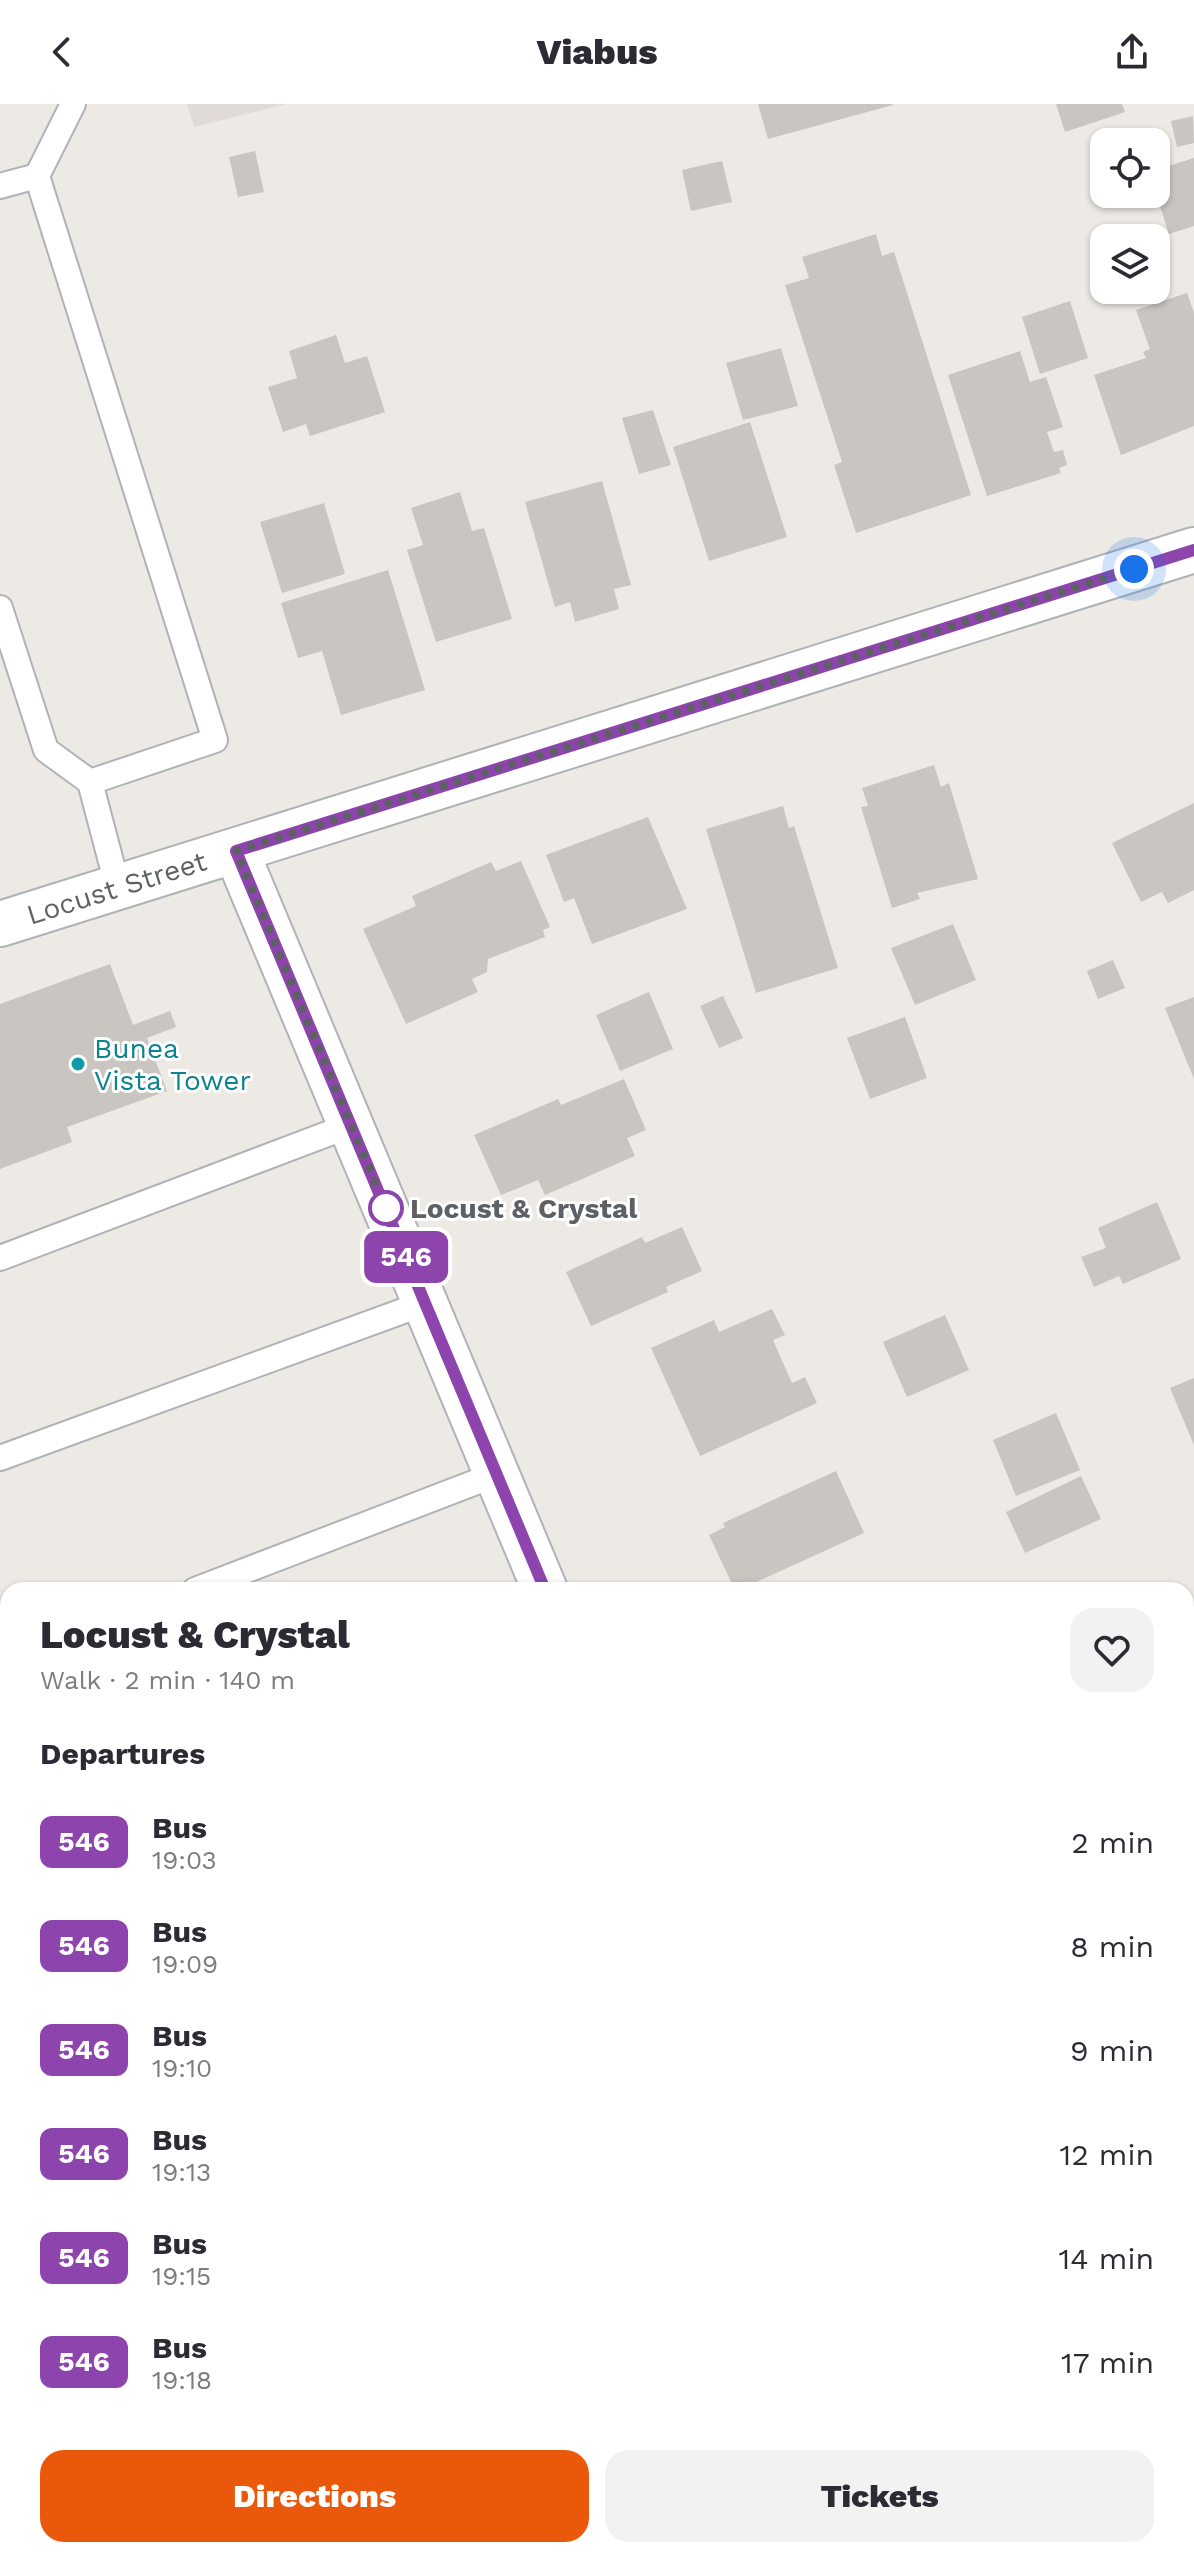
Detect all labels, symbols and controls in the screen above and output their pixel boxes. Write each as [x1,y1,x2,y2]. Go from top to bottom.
icon: back [40,30,84,74]
icon: share [1110,30,1154,74]
text: Viabus [536,31,658,73]
map controls [1090,128,1170,304]
button: locate [1090,128,1170,208]
button: layers [1090,224,1170,304]
your location [1114,549,1154,589]
street label: Locust Street [23,844,211,931]
place label: Bunea Vista Tower [94,1032,251,1097]
marker: Bunea Vista Tower [69,1055,87,1073]
marker: Locust & Crystal [369,1191,403,1225]
place label: Locust & Crystal [410,1192,638,1225]
line badge: 546 [360,1231,452,1283]
text: 546 [380,1240,432,1273]
button: heart [1070,1608,1154,1692]
text: Locust & Crystal [40,1613,350,1657]
text: Walk · 2 min · 140 m [40,1665,295,1695]
text: Departures [40,1736,205,1771]
text: Bus [152,1810,207,1845]
text: 546 [58,1825,110,1858]
text: 2 min [1071,1825,1154,1860]
text: 19:03 [152,1845,217,1875]
text: Bus [152,1914,207,1949]
text: 546 [58,1929,110,1962]
text: 8 min [1070,1929,1154,1964]
text: 19:09 [152,1949,218,1979]
text: Bus [152,2018,207,2053]
text: 546 [58,2033,110,2066]
text: 9 min [1070,2033,1154,2068]
text: 19:10 [152,2053,212,2083]
text: Bus [152,2122,207,2157]
text: 546 [58,2137,110,2170]
text: 12 min [1059,2137,1154,2172]
text: 19:13 [152,2157,211,2187]
text: Bus [152,2226,207,2261]
text: 546 [58,2241,110,2274]
text: 14 min [1059,2241,1154,2276]
text: 19:15 [152,2261,211,2291]
text: Bus [152,2330,207,2365]
text: 546 [58,2345,110,2378]
text: 17 min [1061,2345,1154,2380]
text: 19:18 [152,2365,212,2395]
button: Directions [40,2450,589,2542]
button: Tickets [605,2450,1154,2542]

